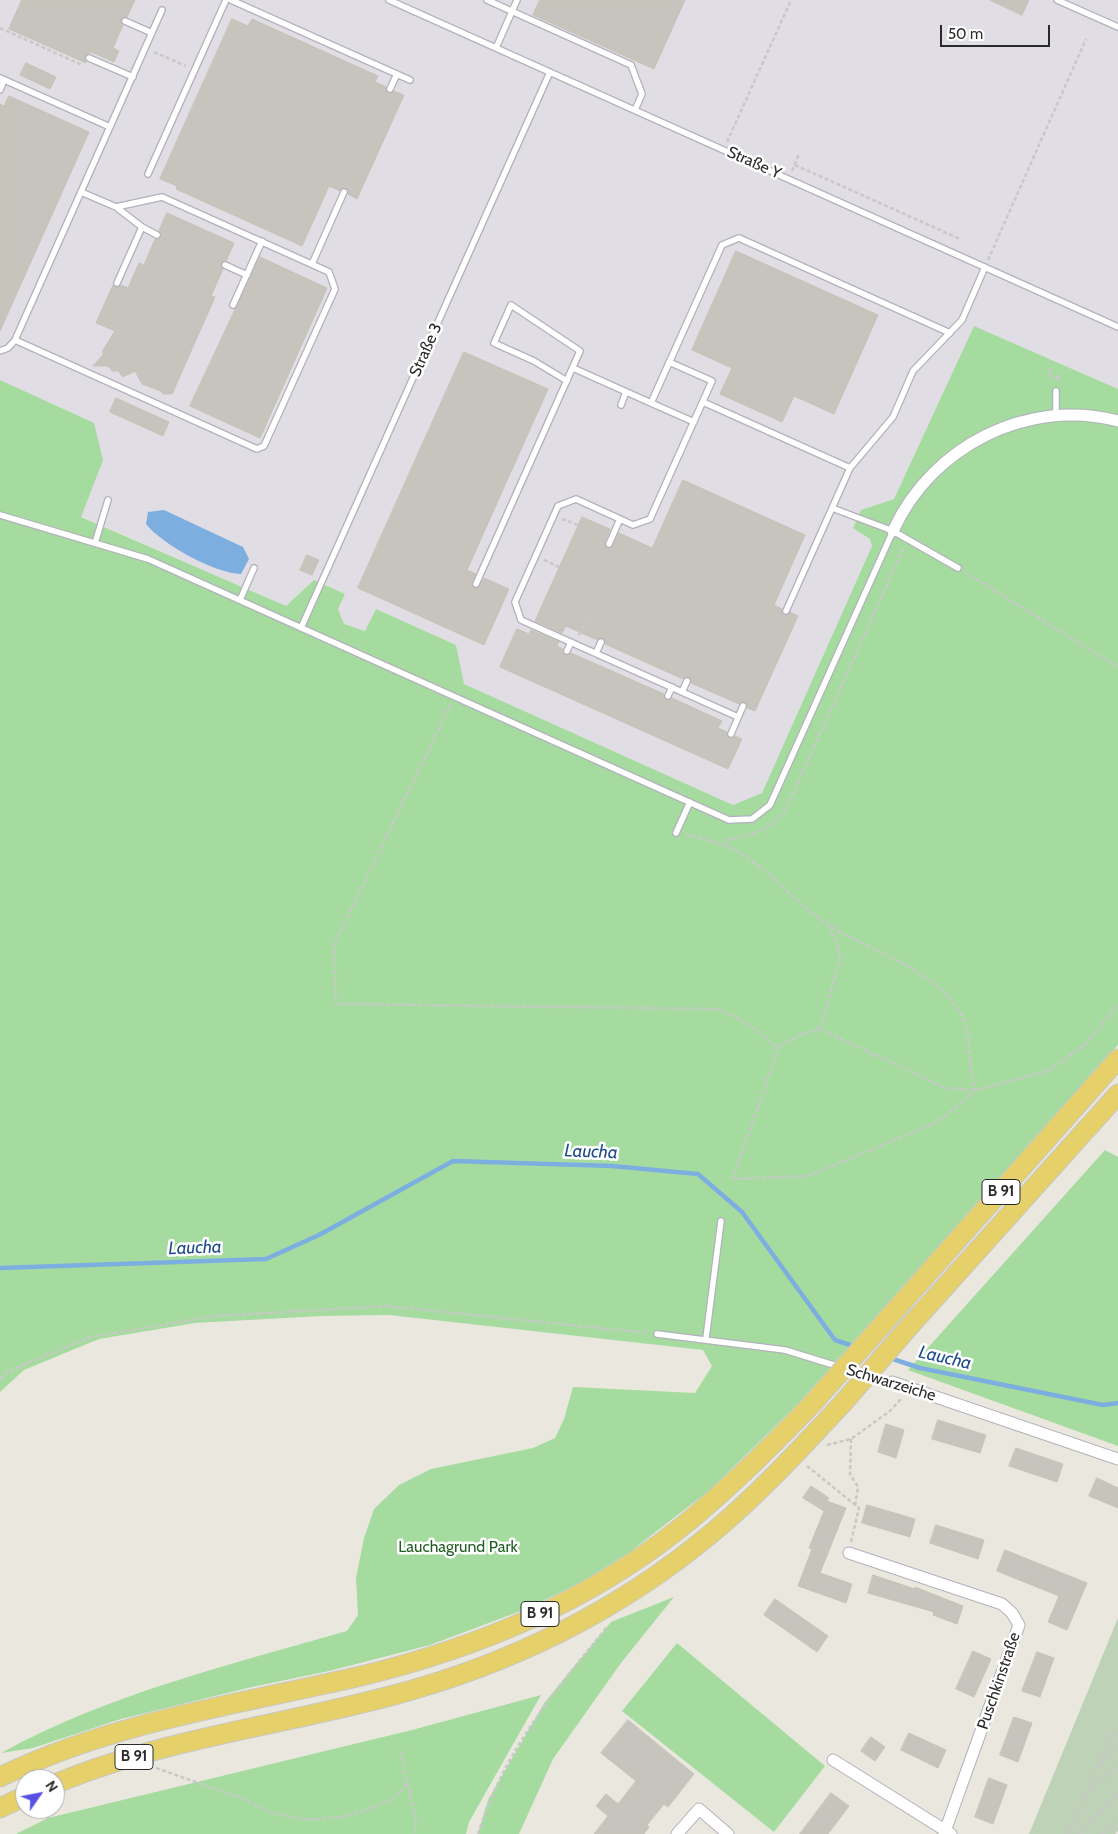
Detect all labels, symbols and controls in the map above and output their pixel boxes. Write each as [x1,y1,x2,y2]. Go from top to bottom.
scale bar [943,15,1053,47]
text: 50 m [948,25,983,43]
street label: Straße Y [724,143,784,183]
street label: Straße 3 [406,320,446,380]
water label: Laucha [564,1140,618,1164]
road number: B 91 [982,1180,1020,1204]
water label: Laucha [168,1236,222,1260]
water label: Laucha [917,1341,973,1375]
street label: Schwarzeiche [844,1360,938,1406]
park label: Lauchagrund Park [398,1537,518,1557]
road number: B 91 [521,1602,559,1626]
street label: Puschkinstraße [973,1630,1025,1732]
road number: B 91 [115,1744,153,1770]
north arrow [15,1769,65,1819]
text: N [41,1777,62,1795]

